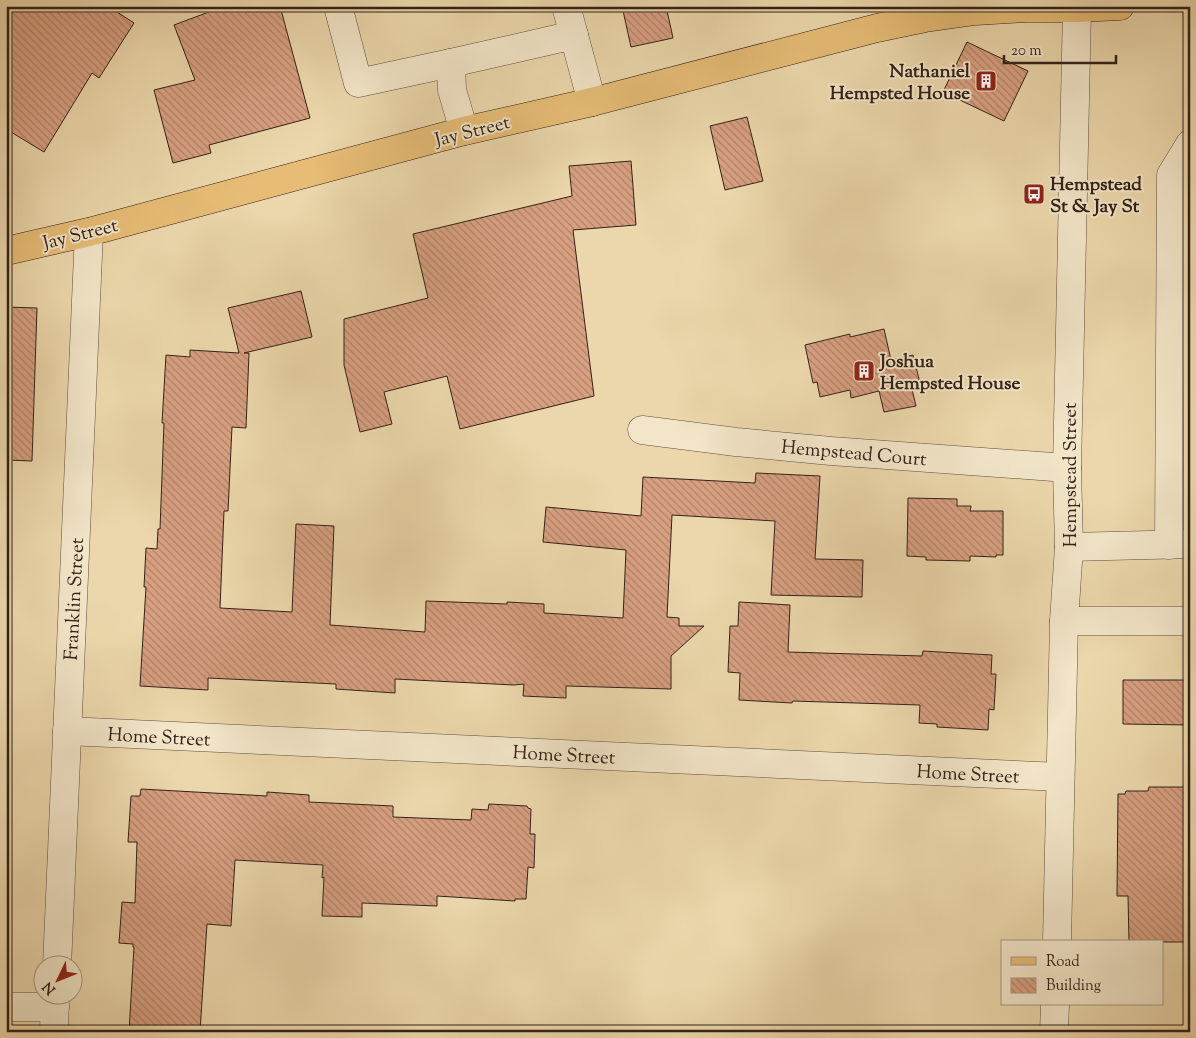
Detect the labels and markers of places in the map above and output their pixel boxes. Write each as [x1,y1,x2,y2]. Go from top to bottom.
place label: Nathaniel Hempsted House [830,59,971,108]
building icon: Nathaniel Hempsted House [974,69,998,93]
place label: Hempstead St & Jay St [1050,172,1142,221]
bus stop icon: Hempstead St & Jay St [1022,182,1046,206]
place label: Joshua Hempsted House [878,349,1020,398]
building icon: Joshua Hempsted House [852,359,876,383]

